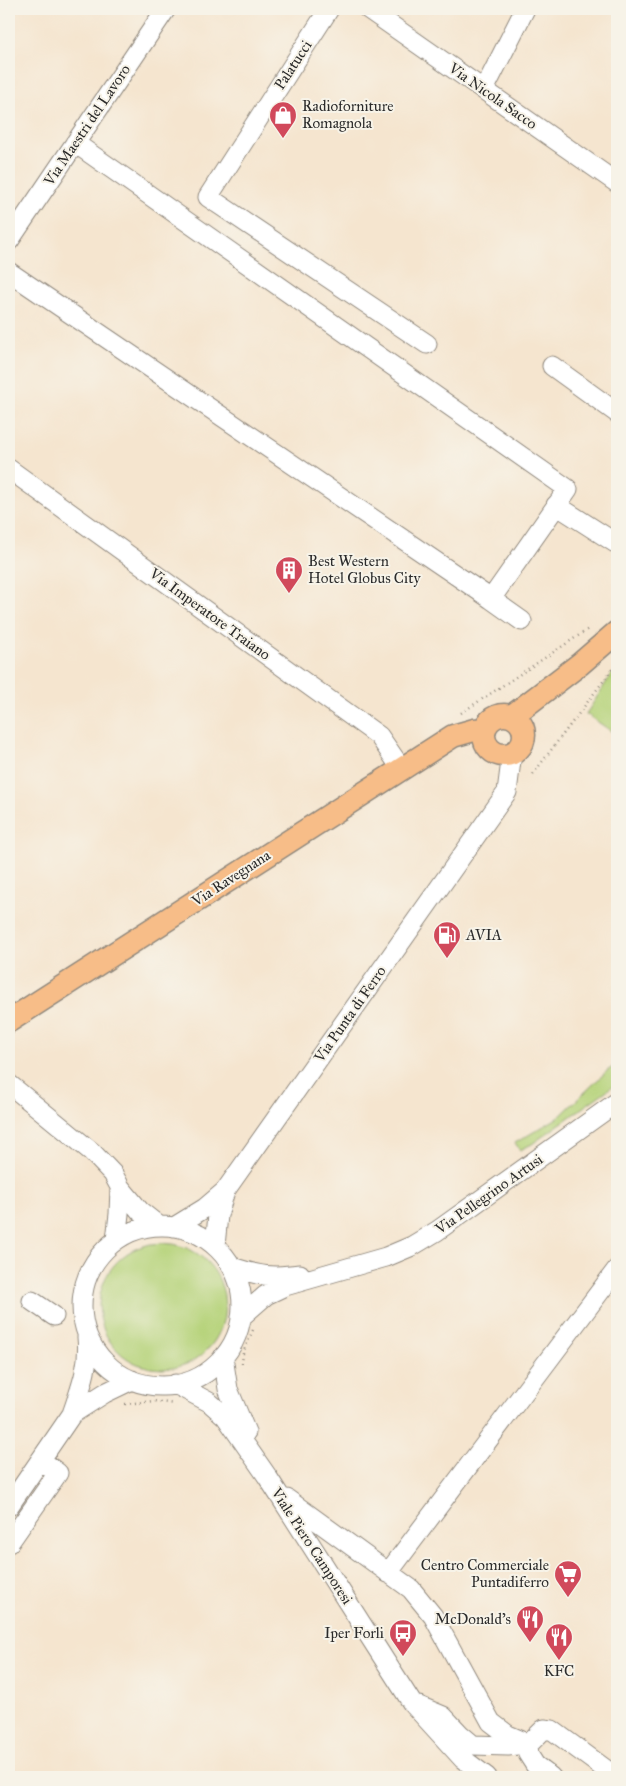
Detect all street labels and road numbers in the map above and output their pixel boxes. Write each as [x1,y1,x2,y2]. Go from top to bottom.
street label: Palatucci [270,37,316,93]
street label: Via Nicola Sacco [445,58,541,133]
street label: Via Maestri del Lavoro [39,61,134,190]
street label: Via Imperatore Traiano [145,564,274,664]
street label: Via Ravegnana [188,846,274,911]
street label: Via Punta di Ferro [310,962,390,1066]
street label: Via Pellegrino Artusi [431,1150,546,1238]
street label: Viale Piero Camporesi [267,1483,356,1608]

